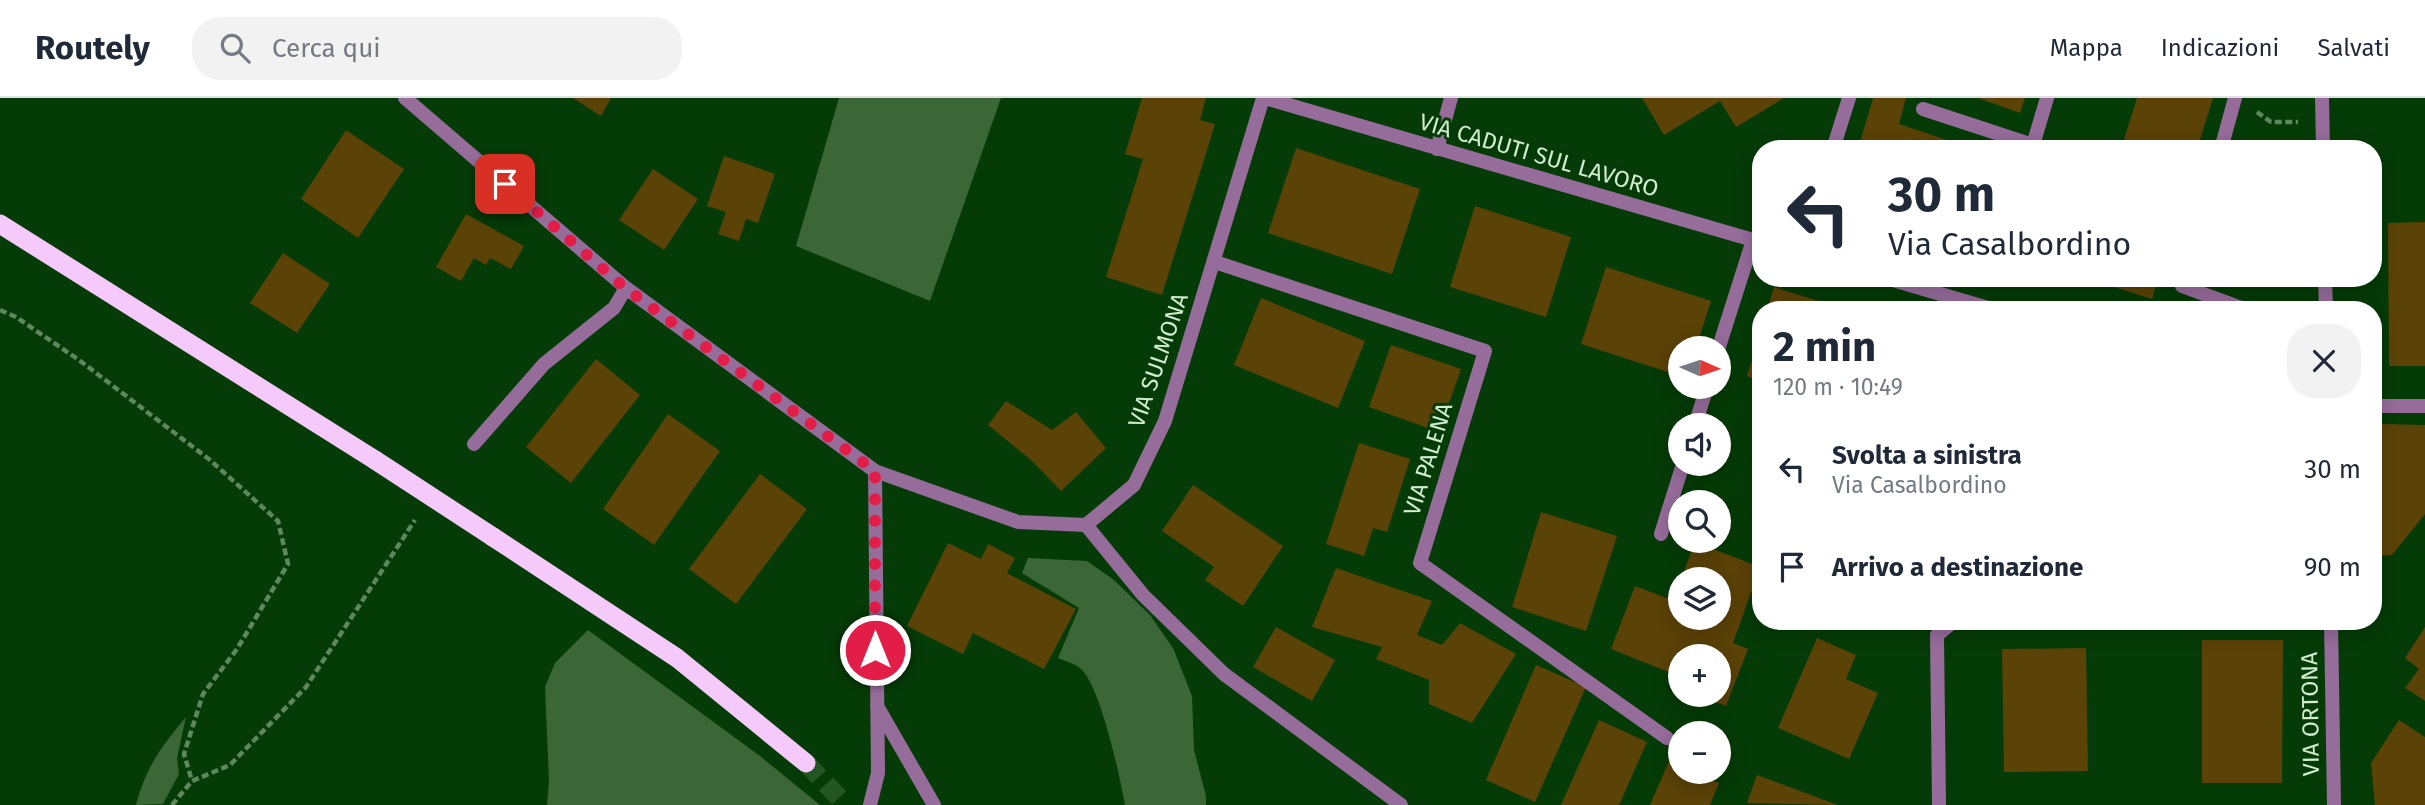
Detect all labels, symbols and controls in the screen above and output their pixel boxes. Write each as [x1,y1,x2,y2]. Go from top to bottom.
search box [192,17,682,80]
text: Routely [35,28,150,68]
icon: search [216,29,254,67]
text: Cerca qui [272,33,381,64]
text: Mappa [2050,34,2123,62]
text: Indicazioni [2161,34,2279,62]
text: Salvati [2317,34,2390,62]
street label: VIA CADUTI SUL LAVORO [1416,107,1662,203]
pin [475,154,535,214]
icon: arrive [486,165,524,203]
text: 30 m [1888,165,1995,224]
icon: left [1773,168,1864,259]
text: Via Casalbordino [1888,225,2131,263]
street label: VIA SULMONA [1122,288,1194,431]
text: 2 min [1773,322,1876,372]
button: close [2287,324,2361,398]
north arrow [1668,336,1731,399]
map controls [1668,336,1731,784]
text: 120 m · 10:49 [1773,373,1903,401]
street label: VIA PALENA [1398,398,1459,519]
button: sound [1668,413,1731,476]
text: Svolta a sinistra [1832,440,2022,471]
icon: left [1773,450,1811,488]
text: 30 m [2304,454,2361,485]
text: Via Casalbordino [1832,471,2007,499]
button: search [1668,490,1731,553]
icon: arrive [1773,548,1811,586]
text: Arrivo a destinazione [1832,552,2083,583]
text: 90 m [2304,552,2361,583]
button: layers [1668,567,1731,630]
position arrow [838,613,912,687]
button: + [1668,644,1731,707]
street label: VIA ORTONA [2295,651,2325,776]
button: − [1668,721,1731,784]

